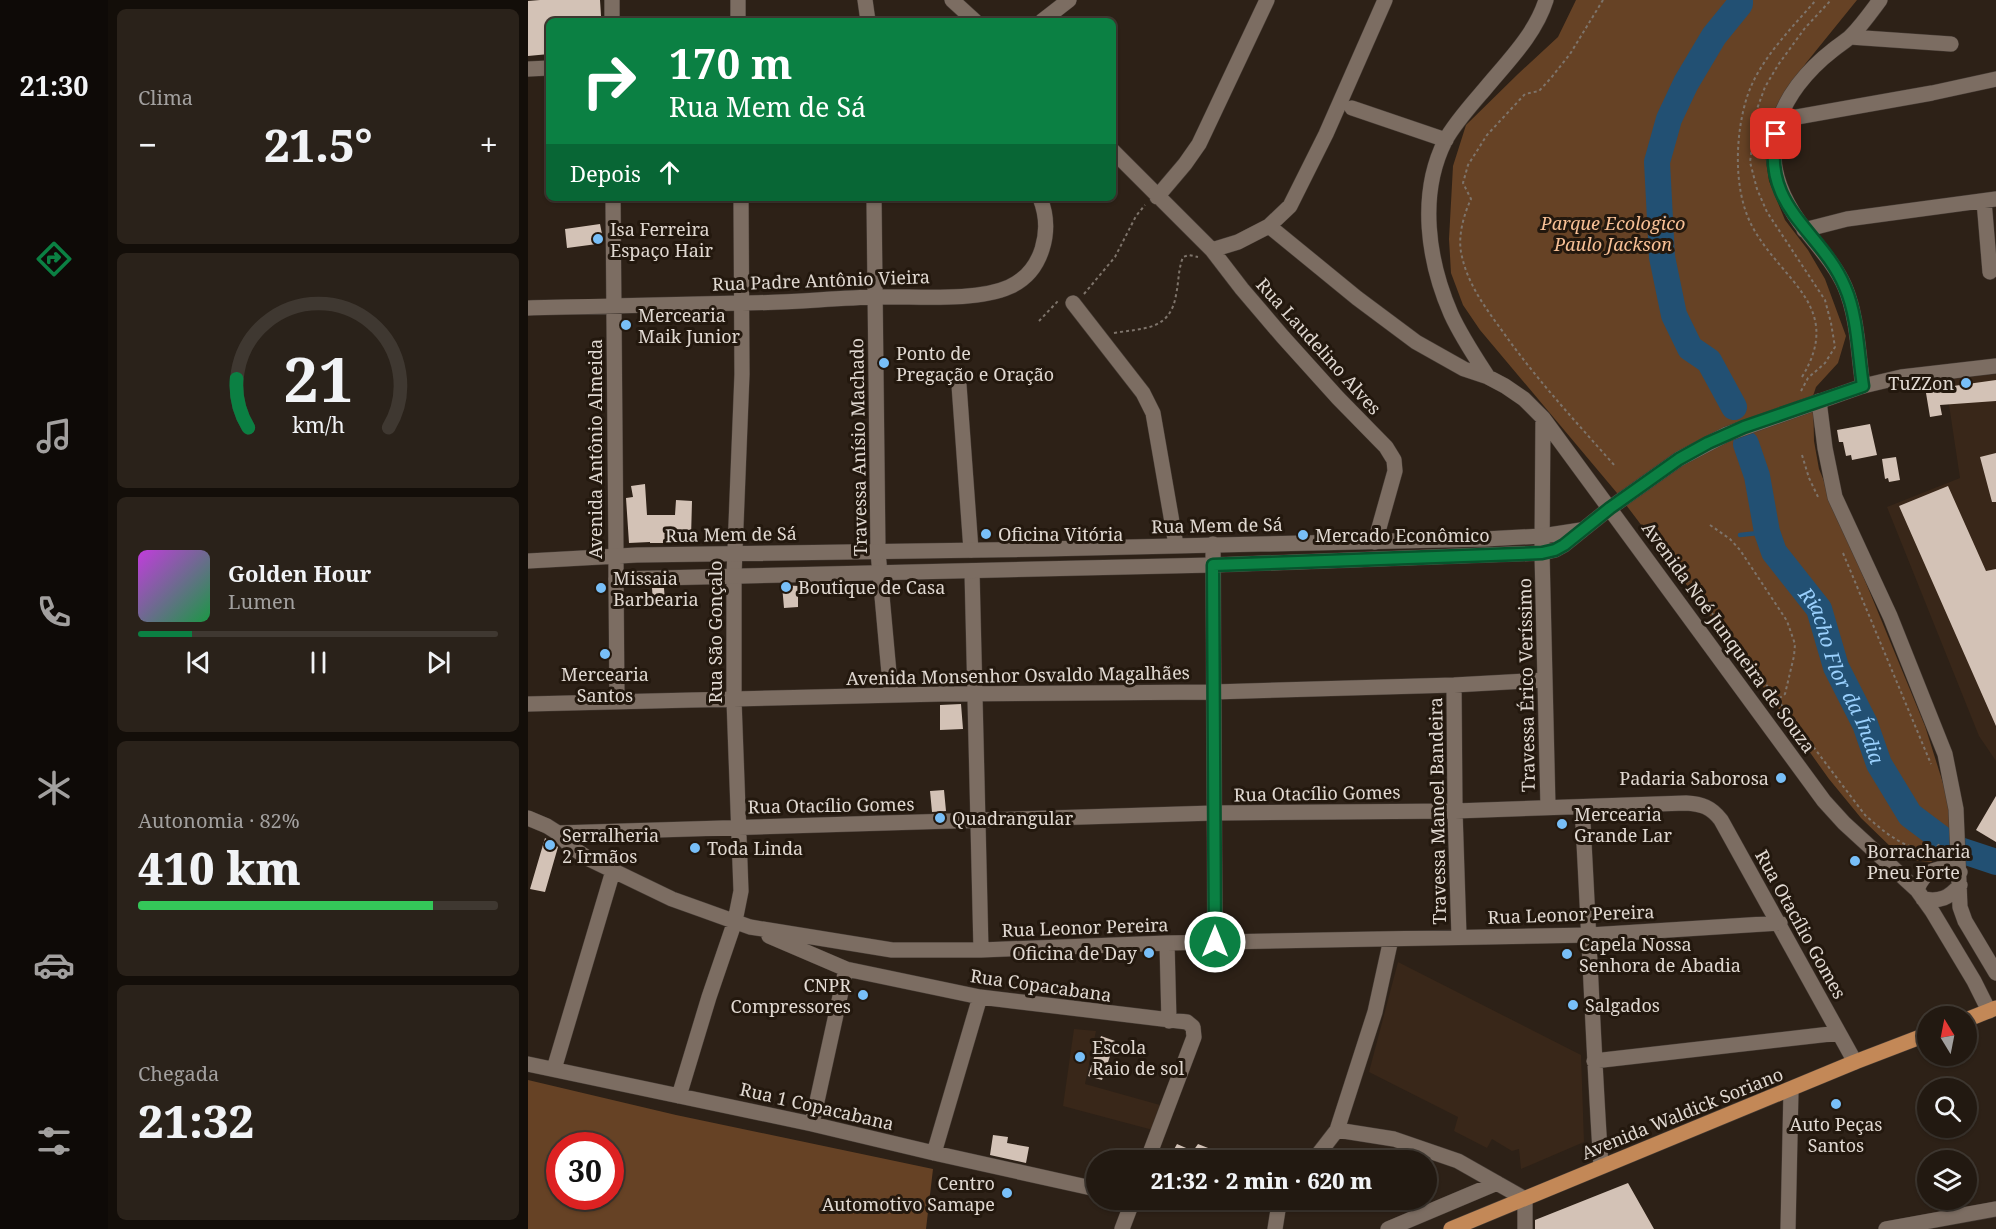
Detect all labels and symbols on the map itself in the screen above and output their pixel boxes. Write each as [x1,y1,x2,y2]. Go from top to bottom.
pin [1750,108,1801,159]
park label: Parque Ecologico Paulo Jackson [1540,211,1685,256]
place label: Isa Ferreira Espaço Hair [610,217,714,262]
marker: Isa Ferreira Espaço Hair [591,232,605,246]
street label: Rua Padre Antônio Vieira [712,264,930,296]
street label: Rua Laudelino Alves [1251,273,1387,419]
place label: Mercearia Maik Junior [638,303,741,348]
marker: Mercearia Maik Junior [619,318,633,332]
street label: Travessa Anísio Machado [844,338,872,556]
street label: Avenida Antônio Almeida [583,339,607,559]
place label: Ponto de Pregação e Oração [896,341,1054,386]
marker: Ponto de Pregação e Oração [877,356,891,370]
place label: TuZZon [1888,371,1954,395]
marker: TuZZon [1959,376,1973,390]
street label: Rua Mem de Sá [1151,512,1283,538]
street label: Avenida Noé Junqueira de Souza [1637,517,1821,757]
street label: Rua Mem de Sá [665,521,797,547]
place label: Oficina Vitória [998,522,1123,546]
place label: Mercado Econômico [1315,523,1490,547]
marker: Oficina Vitória [979,527,993,541]
marker: Mercado Econômico [1296,528,1310,542]
street label: Rua São Gonçalo [703,561,727,703]
place label: Missaia Barbearia [613,566,699,611]
place label: Boutique de Casa [798,575,945,599]
street label: Travessa Érico Veríssimo [1512,578,1540,792]
marker: Boutique de Casa [779,580,793,594]
water label: Riacho Flor da Índia [1792,580,1892,768]
marker: Missaia Barbearia [594,581,608,595]
marker: Mercearia Santos [598,647,612,661]
street label: Avenida Monsenhor Osvaldo Magalhães [846,660,1190,690]
place label: Mercearia Santos [561,662,649,707]
street label: Travessa Manoel Bandeira [1423,697,1451,925]
place label: Padaria Saborosa [1619,766,1769,790]
marker: Padaria Saborosa [1774,771,1788,785]
street label: Rua Otacílio Gomes [1233,780,1401,806]
street label: Rua Otacílio Gomes [747,792,915,818]
place label: Mercearia Grande Lar [1574,802,1672,847]
place label: Quadrangular [952,806,1074,830]
marker: Quadrangular [933,811,947,825]
marker: Mercearia Grande Lar [1555,817,1569,831]
place label: Serralheria 2 Irmãos [562,823,659,868]
place label: Toda Linda [707,836,803,860]
marker: Serralheria 2 Irmãos [543,838,557,852]
place label: Borracharia Pneu Forte [1867,839,1971,884]
marker: Toda Linda [688,841,702,855]
street label: Rua Otacílio Gomes [1750,845,1852,1003]
marker: Borracharia Pneu Forte [1848,854,1862,868]
street label: Rua Leonor Pereira [1487,899,1655,929]
position arrow [1183,910,1247,974]
street label: Rua Leonor Pereira [1001,912,1169,942]
place label: Capela Nossa Senhora de Abadia [1579,932,1741,977]
place label: Oficina de Day [1012,941,1138,965]
marker: Oficina de Day [1142,946,1156,960]
marker: Capela Nossa Senhora de Abadia [1560,947,1574,961]
street label: Rua Copacabana [969,963,1113,1007]
place label: CNPR Compressores [731,973,851,1018]
marker: CNPR Compressores [856,988,870,1002]
place label: Salgados [1585,993,1660,1017]
marker: Salgados [1566,998,1580,1012]
north arrow [1917,1006,1977,1066]
place label: Escola Raio de sol [1092,1035,1185,1080]
marker: Escola Raio de sol [1073,1050,1087,1064]
street label: Avenida Waldick Soriano [1578,1061,1786,1165]
street label: Rua 1 Copacabana [738,1077,896,1135]
marker: Auto Peças Santos [1829,1097,1843,1111]
place label: Auto Peças Santos [1790,1112,1882,1157]
speed limit sign: 30 [546,1132,624,1210]
place label: Centro Automotivo Samape [822,1171,995,1216]
marker: Centro Automotivo Samape [1000,1186,1014,1200]

